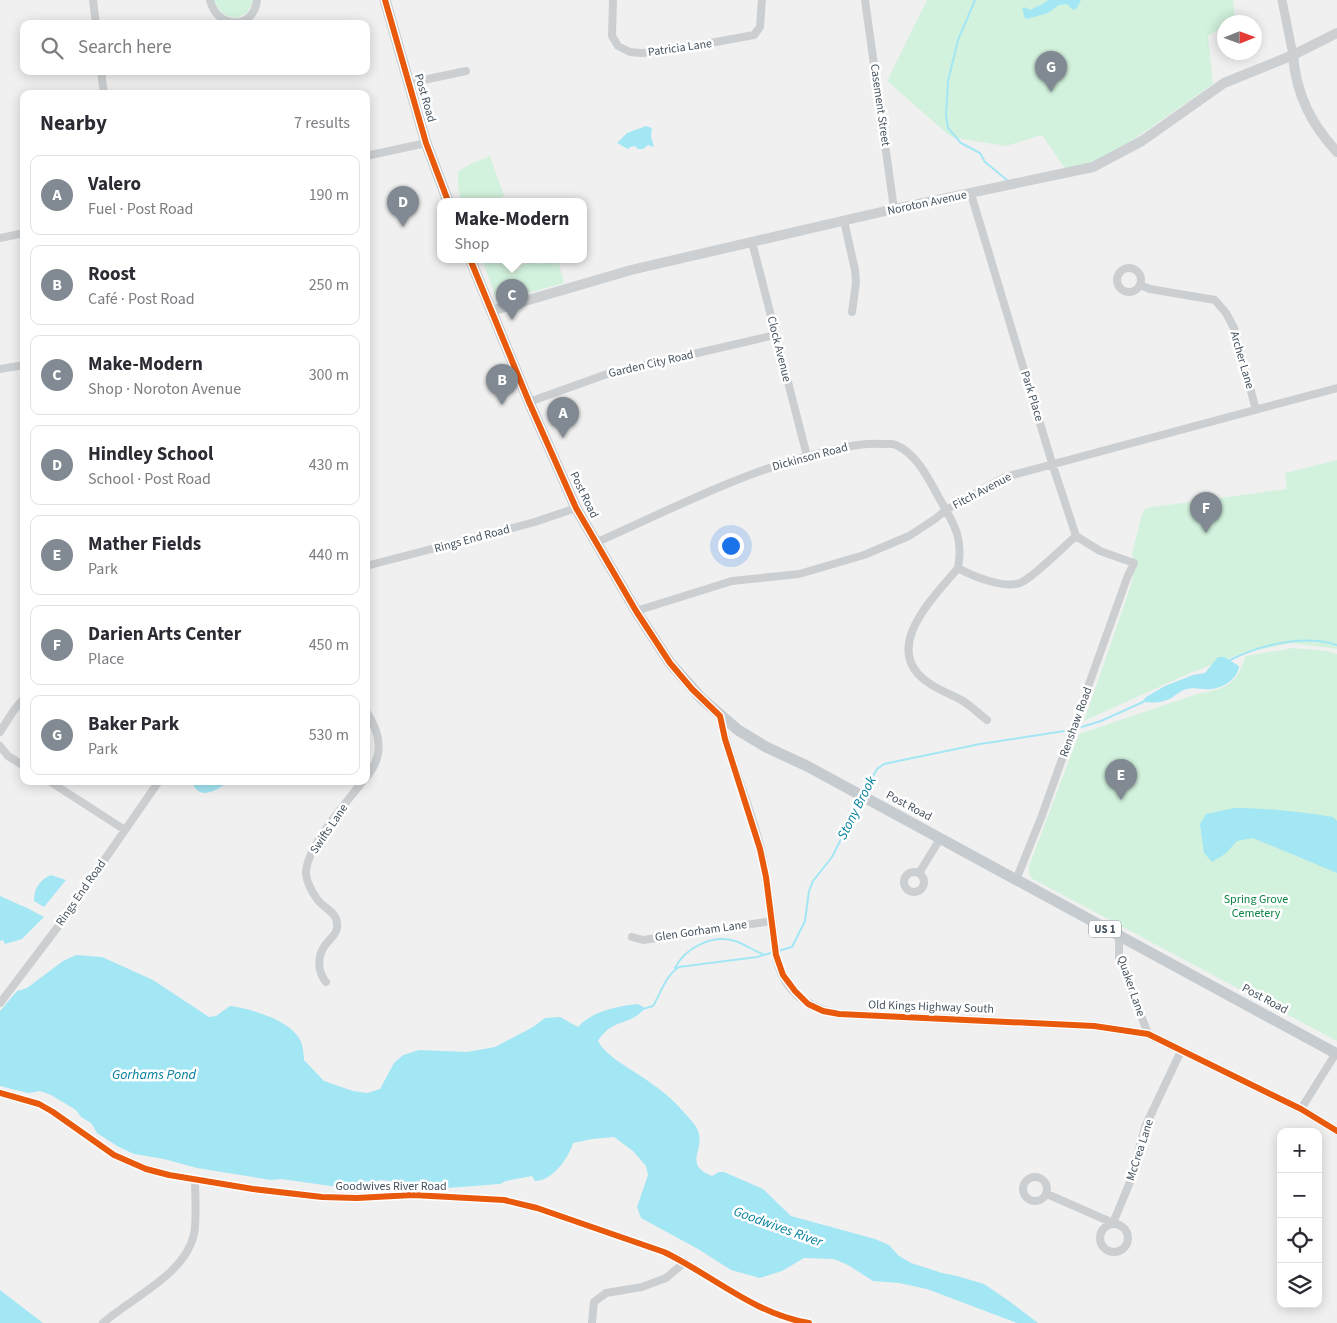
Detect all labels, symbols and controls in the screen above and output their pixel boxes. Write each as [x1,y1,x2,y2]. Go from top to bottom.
north arrow [1217,15,1262,60]
search box [20,20,370,75]
icon: search [38,34,66,62]
text: Search here [78,34,172,61]
street label: Patricia Lane [647,35,713,61]
pin: G [1035,51,1067,92]
street label: Casement Street [866,63,894,147]
street label: Post Road [410,72,440,124]
text: Nearby [40,108,107,138]
text: 7 results [294,112,350,134]
text: Valero [88,171,141,198]
text: A [52,184,62,206]
text: 190 m [309,184,349,206]
pin: D [387,186,419,227]
street label: Noroton Avenue [886,186,968,220]
text: Fuel · Post Road [88,198,193,220]
popup [437,198,587,263]
text: Make-Modern [455,206,569,233]
text: Shop [455,233,489,255]
text: Roost [88,261,136,288]
text: B [52,274,62,296]
text: 250 m [309,274,349,296]
pin: C [496,279,528,320]
text: Café · Post Road [88,288,195,310]
street label: Clock Avenue [763,314,795,384]
street label: Archer Lane [1226,329,1258,391]
street label: Garden City Road [607,346,695,382]
text: Make-Modern [88,351,203,378]
text: C [52,364,62,386]
text: 300 m [309,364,349,386]
pin: B [486,364,518,405]
street label: Park Place [1016,369,1048,423]
text: Shop · Noroton Avenue [88,378,241,400]
pin: A [547,397,579,438]
street label: Dickinson Road [770,439,850,475]
text: Hindley School [88,441,214,468]
text: D [52,454,62,476]
text: 430 m [309,454,349,476]
text: School · Post Road [88,468,211,490]
street label: Fitch Avenue [950,468,1014,514]
street label: Post Road [565,469,603,521]
pin: F [1190,492,1222,533]
street label: Rings End Road [432,521,512,557]
text: Mather Fields [88,531,201,558]
your location [718,533,744,559]
text: E [53,544,61,566]
text: 440 m [309,544,349,566]
text: Park [88,558,118,580]
text: Darien Arts Center [88,621,241,648]
text: F [53,634,61,656]
text: 450 m [309,634,349,656]
text: Place [88,648,124,670]
street label: Renshaw Road [1055,685,1097,759]
text: Baker Park [88,711,179,738]
text: G [52,724,62,746]
text: 530 m [309,724,349,746]
text: Park [88,738,118,760]
pin: E [1105,759,1137,800]
water label: Stony Brook [832,773,882,843]
street label: Post Road [883,787,935,825]
street label: Swifts Lane [306,801,352,857]
street label: Rings End Road [52,856,110,930]
park label: Spring Grove Cemetery [1224,891,1288,922]
street label: Glen Gorham Lane [654,916,748,946]
road number: US 1 [1089,921,1121,938]
street label: Quaker Lane [1113,953,1149,1019]
street label: Post Road [1239,980,1291,1018]
street label: Old Kings Highway South [868,996,994,1018]
water label: Gorhams Pond [112,1065,197,1085]
street label: McCrea Lane [1122,1117,1158,1183]
map controls [1277,1128,1322,1308]
button: + [1277,1128,1322,1173]
button: − [1277,1173,1322,1218]
street label: Goodwives River Road [335,1178,447,1195]
water label: Goodwives River [731,1202,826,1253]
button: locate [1277,1218,1322,1263]
button: layers [1277,1263,1322,1308]

